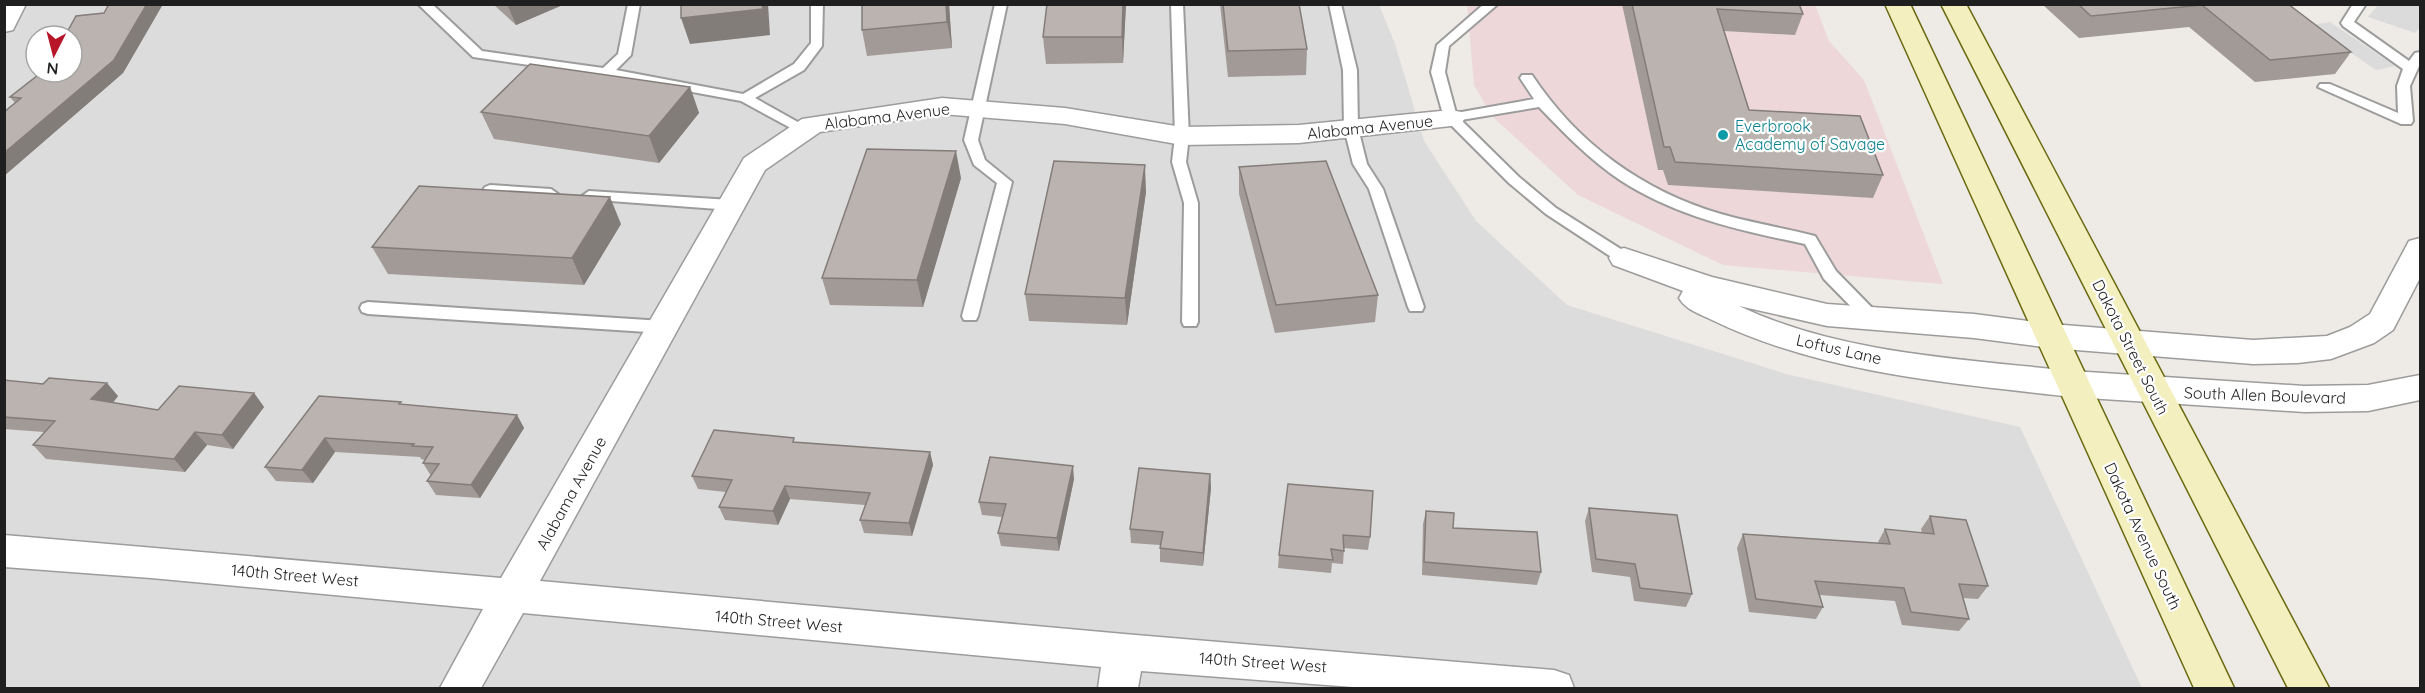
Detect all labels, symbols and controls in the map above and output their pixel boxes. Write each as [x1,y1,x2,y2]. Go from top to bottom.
north arrow [24,24,84,84]
text: N [46,58,59,79]
street label: Alabama Avenue [823,98,951,134]
street label: Alabama Avenue [1306,110,1434,144]
place label: Everbrook Academy of Savage [1735,116,1885,154]
marker: Everbrook Academy of Savage [1716,128,1730,142]
street label: Dakota Street South [2088,276,2174,418]
street label: Loftus Lane [1794,329,1884,369]
street label: South Allen Boulevard [2184,382,2346,408]
street label: Alabama Avenue [532,433,610,553]
street label: Dakota Avenue South [2100,459,2186,613]
street label: 140th Street West [230,559,360,591]
street label: 140th Street West [714,605,844,637]
street label: 140th Street West [1199,648,1327,676]

